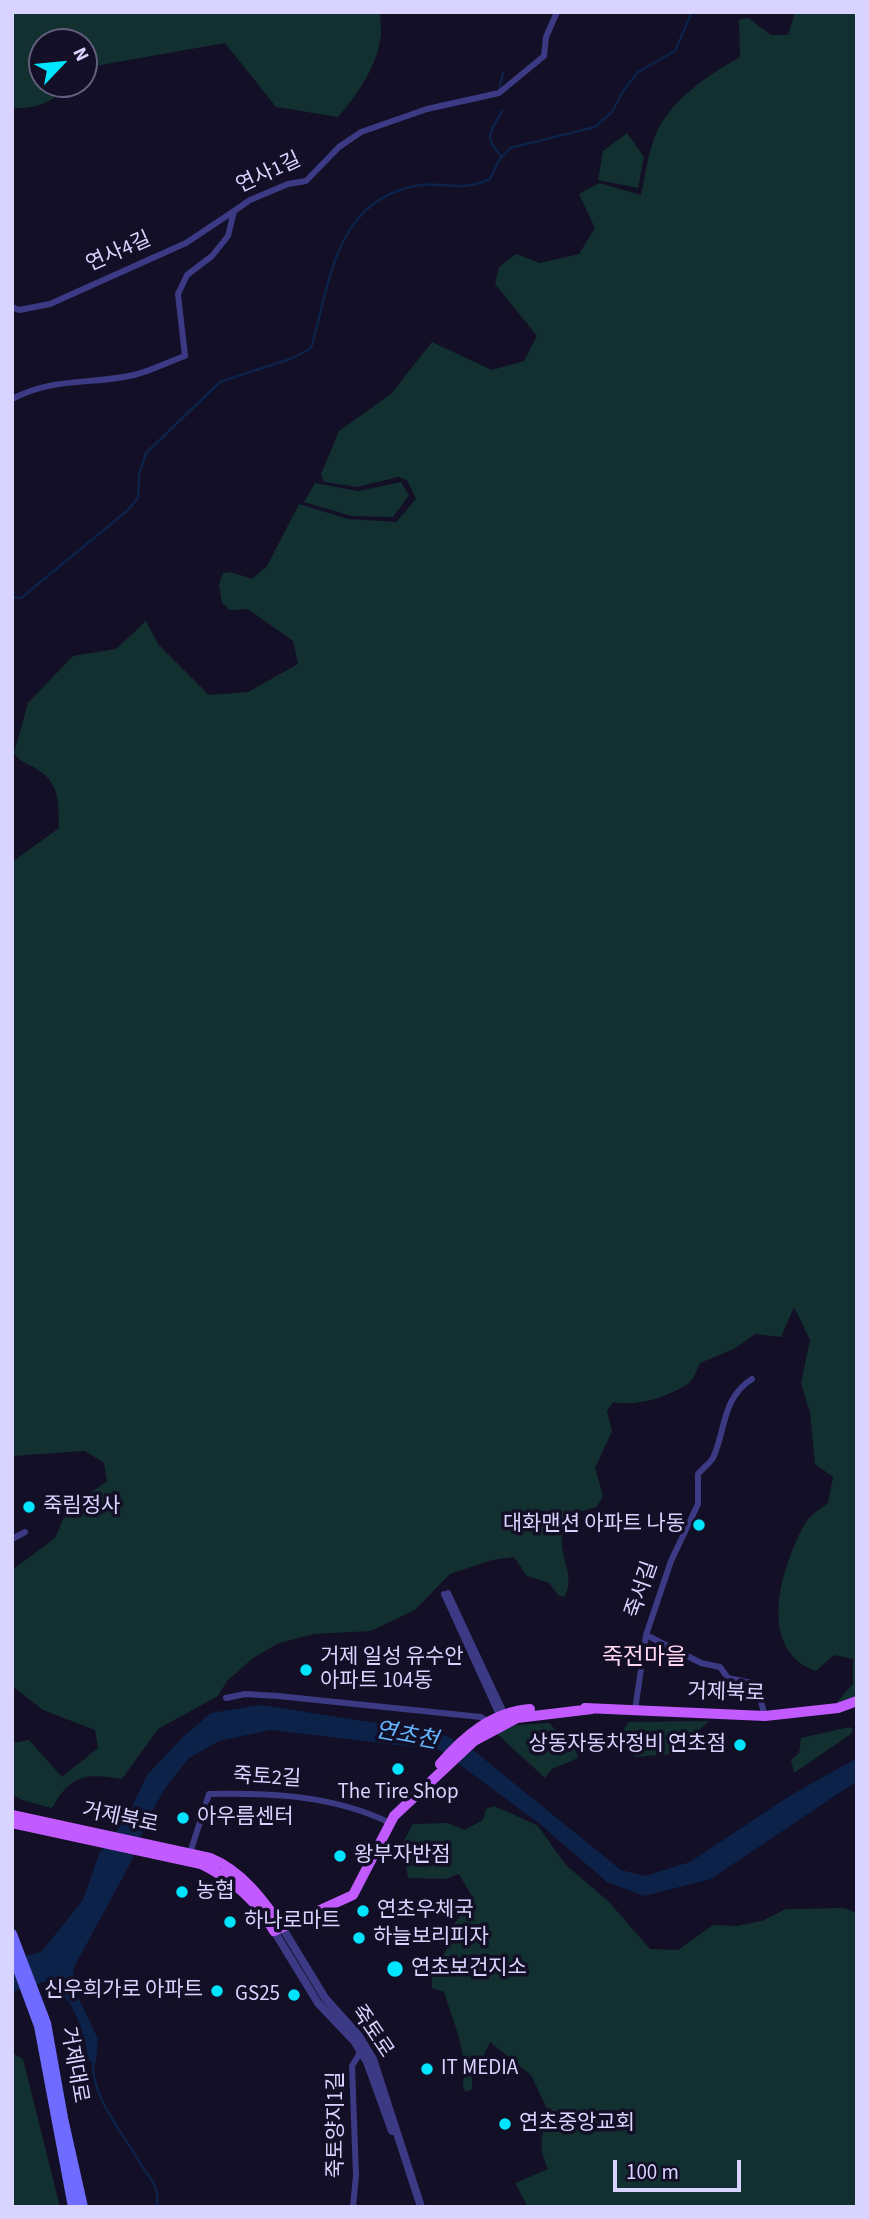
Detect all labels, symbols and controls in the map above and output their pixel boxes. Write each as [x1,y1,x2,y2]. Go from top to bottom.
north arrow [28,28,98,98]
text: N [66,43,95,66]
street label: 연사1길 [233,148,305,200]
street label: 연사4길 [83,228,155,278]
place label: 죽림정사 [43,1494,120,1520]
marker: 죽림정사 [21,1499,37,1515]
place label: 대화맨션 아파트 나동 [503,1512,685,1538]
marker: 대화맨션 아파트 나동 [691,1517,707,1533]
street label: 죽서길 [622,1558,664,1622]
place label: 거제 일성 유수안 아파트 104동 [320,1645,464,1695]
district label: 죽전마을 [602,1645,686,1673]
marker: 거제 일성 유수안 아파트 104동 [298,1662,314,1678]
street label: 거제북로 [687,1680,765,1708]
water label: 연초천 [372,1717,440,1757]
place label: 상동자동차정비 연초점 [529,1732,726,1758]
marker: 상동자동차정비 연초점 [732,1737,748,1753]
marker: The Tire Shop [390,1761,406,1777]
street label: 죽토2길 [232,1765,302,1793]
place label: The Tire Shop [337,1780,459,1806]
street label: 거제북로 [80,1799,160,1839]
place label: 아우름센터 [197,1805,294,1831]
marker: 아우름센터 [175,1810,191,1826]
place label: 왕부자반점 [354,1843,451,1869]
marker: 왕부자반점 [332,1848,348,1864]
place label: 농협 [196,1879,235,1905]
marker: 농협 [174,1884,190,1900]
place label: 연초우체국 [377,1898,474,1924]
marker: 연초우체국 [355,1903,371,1919]
place label: 하나로마트 [244,1909,341,1935]
marker: 하나로마트 [222,1914,238,1930]
place label: 하늘보리피자 [373,1925,489,1951]
marker: 하늘보리피자 [351,1930,367,1946]
place label: 연초보건지소 [411,1956,527,1982]
marker: 연초보건지소 [385,1959,405,1979]
place label: 신우희가로 아파트 [44,1978,203,2004]
place label: GS25 [235,1982,280,2008]
marker: 신우희가로 아파트 [209,1983,225,1999]
marker: GS25 [286,1987,302,2003]
street label: 죽토로 [344,2001,398,2063]
street label: 거제대로 [54,2025,92,2105]
place label: IT MEDIA [441,2056,518,2082]
marker: IT MEDIA [419,2061,435,2077]
street label: 죽토양지1길 [324,2071,350,2179]
place label: 연초중앙교회 [519,2111,635,2137]
marker: 연초중앙교회 [497,2116,513,2132]
scale bar [617,2146,745,2190]
text: 100 m [626,2157,679,2187]

